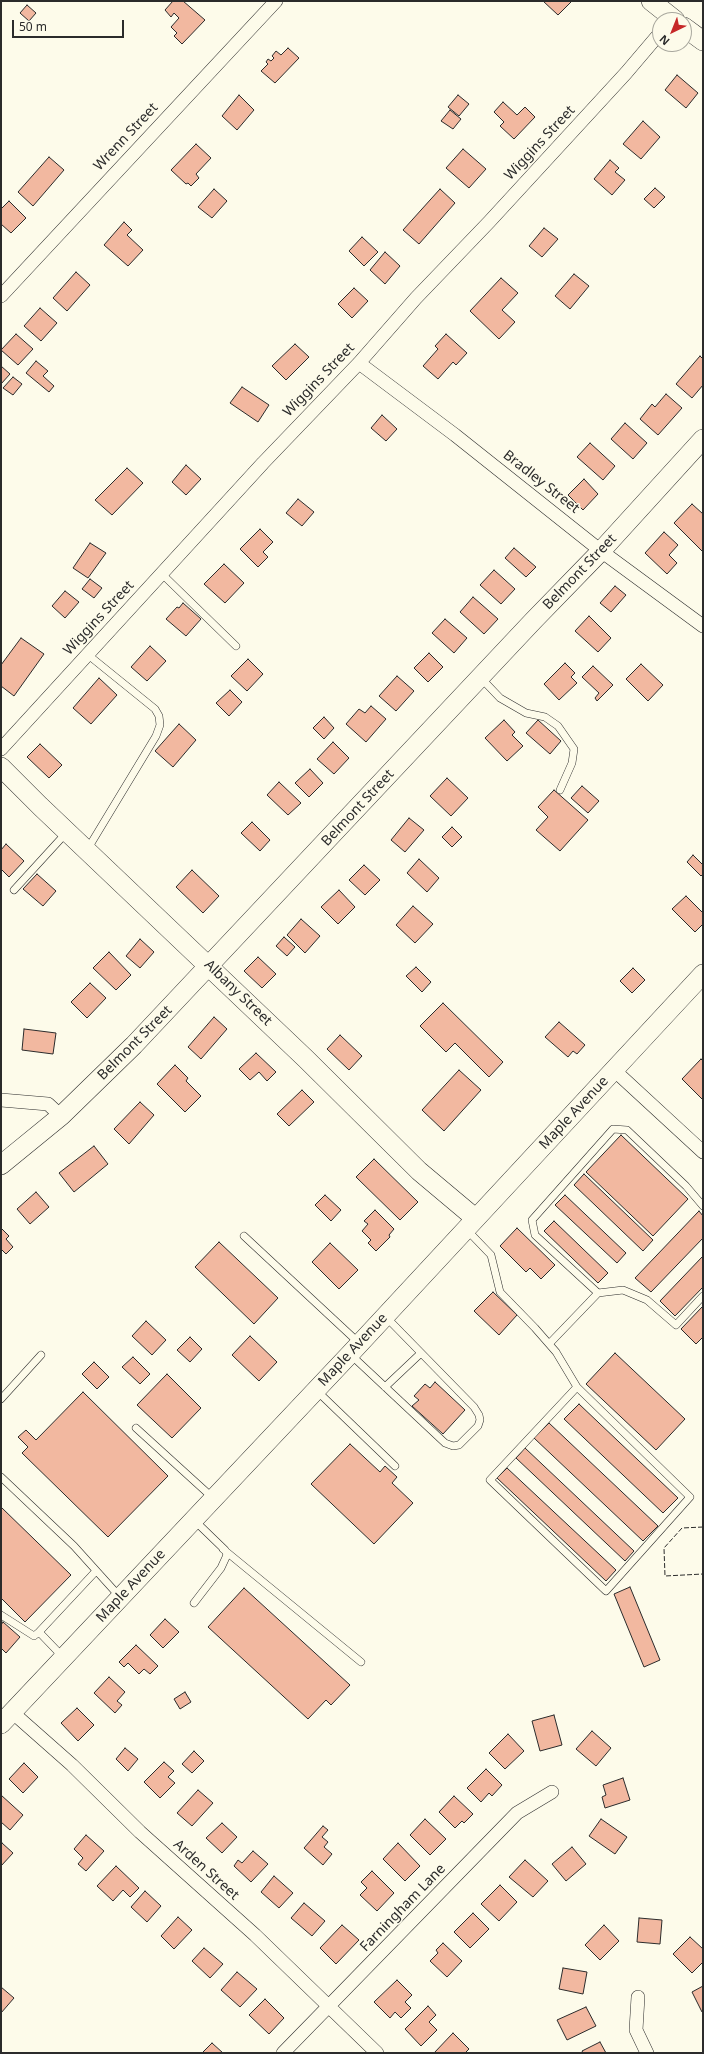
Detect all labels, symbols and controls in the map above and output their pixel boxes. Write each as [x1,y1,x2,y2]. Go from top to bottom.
scale bar [14,12,126,38]
north arrow [652,12,692,52]
text: 50 m [19,18,47,35]
text: N [656,32,673,49]
street label: Wrenn Street [90,100,162,174]
street label: Wiggins Street [501,102,579,184]
street label: Wiggins Street [280,340,358,420]
street label: Bradley Street [500,447,582,517]
street label: Belmont Street [540,531,620,613]
street label: Wiggins Street [60,577,138,659]
street label: Belmont Street [318,766,398,850]
street label: Albany Street [201,957,275,1029]
street label: Belmont Street [94,1002,176,1084]
street label: Maple Avenue [536,1073,612,1153]
street label: Maple Avenue [315,1310,391,1390]
street label: Maple Avenue [93,1546,169,1626]
street label: Arden Street [170,1836,242,1904]
street label: Farningham Lane [357,1861,449,1955]

